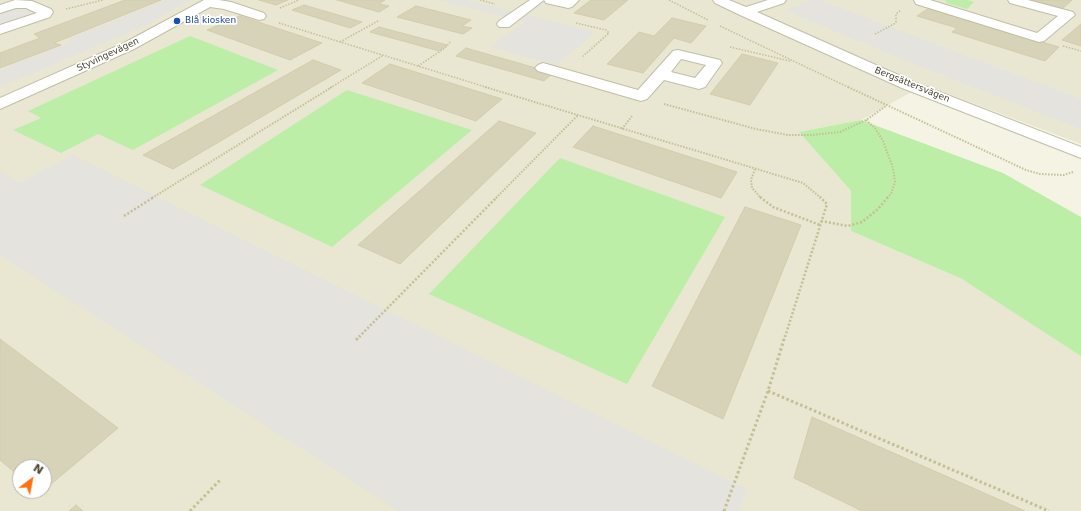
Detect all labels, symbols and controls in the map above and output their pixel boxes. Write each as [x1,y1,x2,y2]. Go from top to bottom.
marker: Blå kiosken [172,16,182,26]
place label: Blå kiosken [185,16,236,26]
street label: Styvingevägen [75,36,141,74]
street label: Bergsättersvägen [873,65,951,105]
north arrow [12,459,52,499]
text: N [31,461,45,477]

